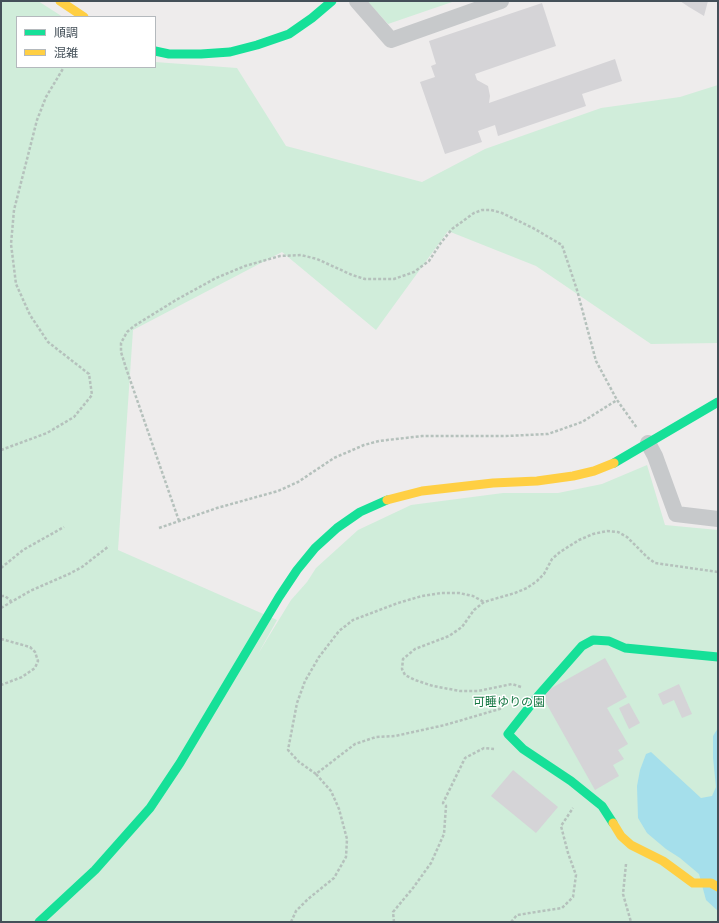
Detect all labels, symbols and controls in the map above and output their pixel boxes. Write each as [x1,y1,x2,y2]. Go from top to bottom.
legend [16,16,156,68]
text: 順調 [54,24,78,41]
text: 混雑 [54,44,78,61]
park label: 可睡ゆりの園 [473,696,545,710]

